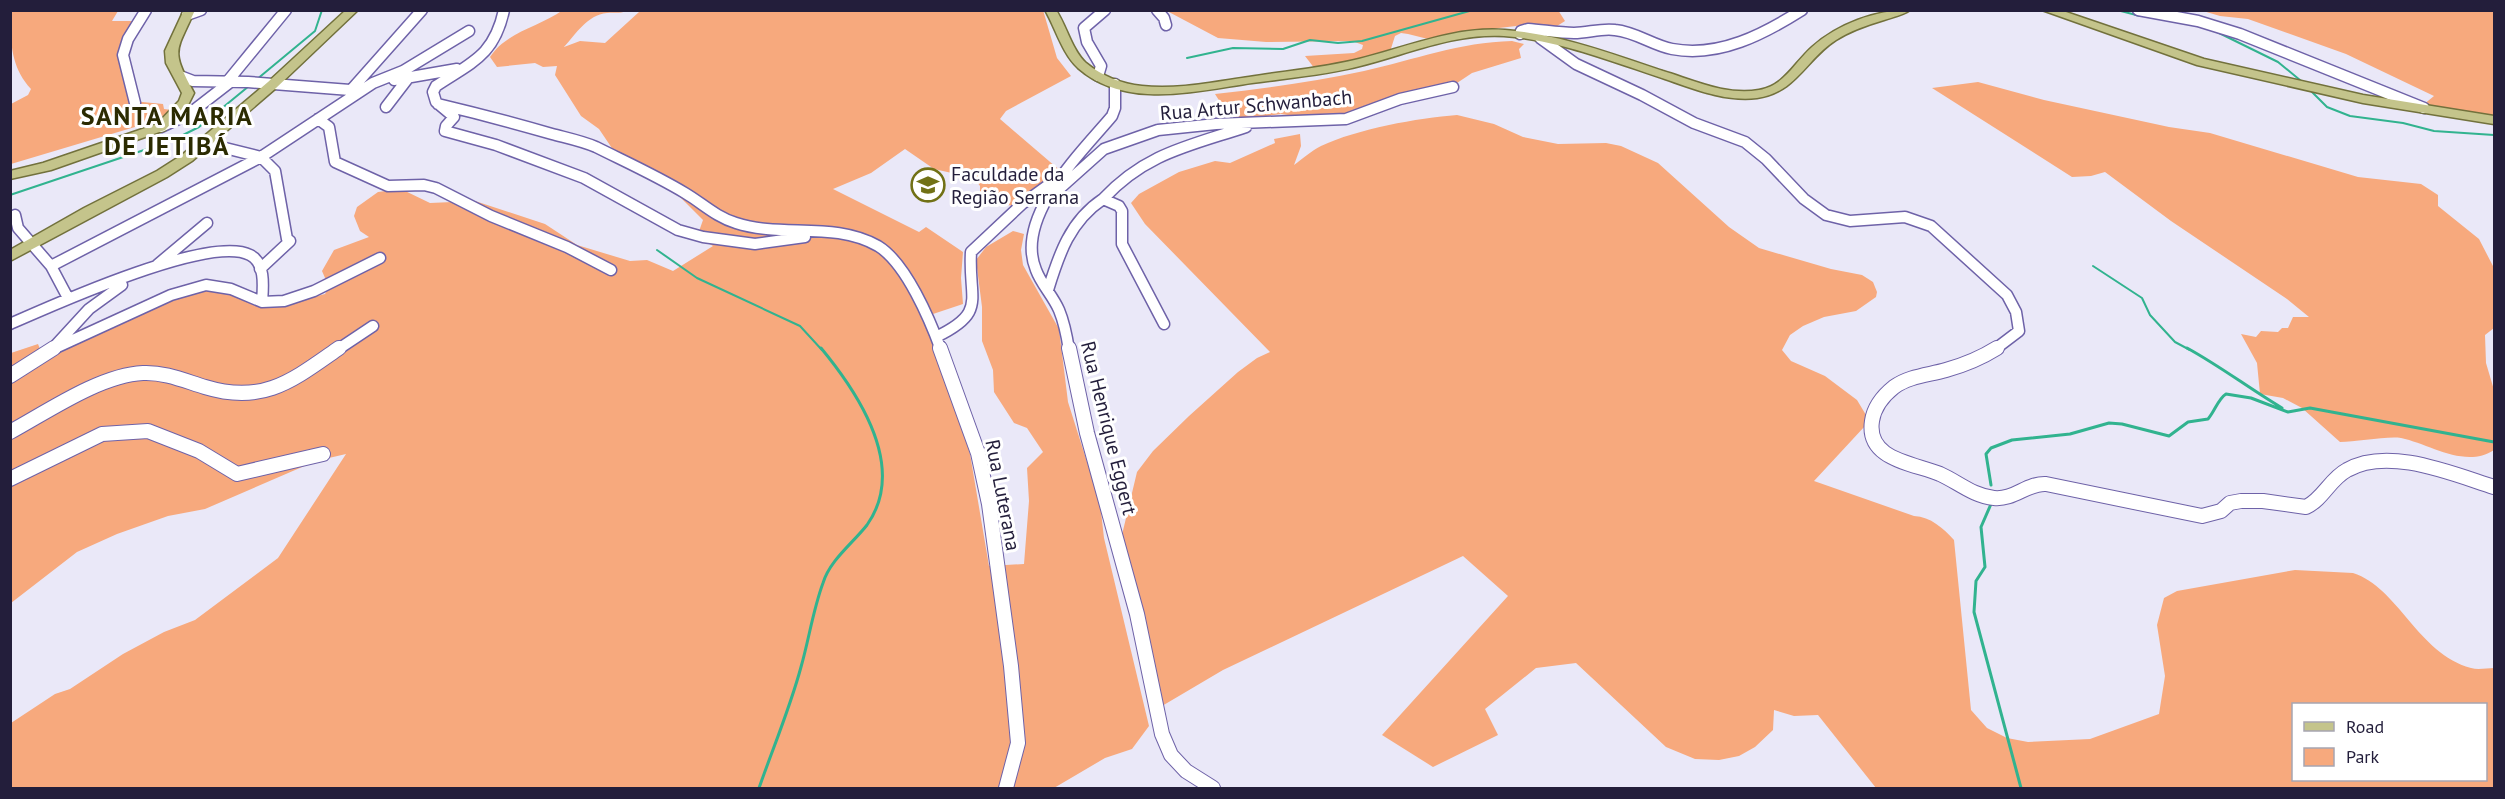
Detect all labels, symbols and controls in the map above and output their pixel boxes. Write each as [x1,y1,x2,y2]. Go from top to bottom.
street label: Rua Artur Schwanbach [1159,84,1353,126]
district label: SANTA MARIA DE JETIBÁ [81,99,253,162]
place label: Faculdade da Região Serrana [951,161,1079,210]
school or university icon: Faculdade da Região Serrana [910,167,946,203]
street label: Rua Henrique Eggert [1075,338,1143,518]
street label: Rua Luterana [979,437,1027,553]
legend [2292,703,2487,781]
text: Road [2346,715,2384,738]
text: Park [2346,745,2379,768]

